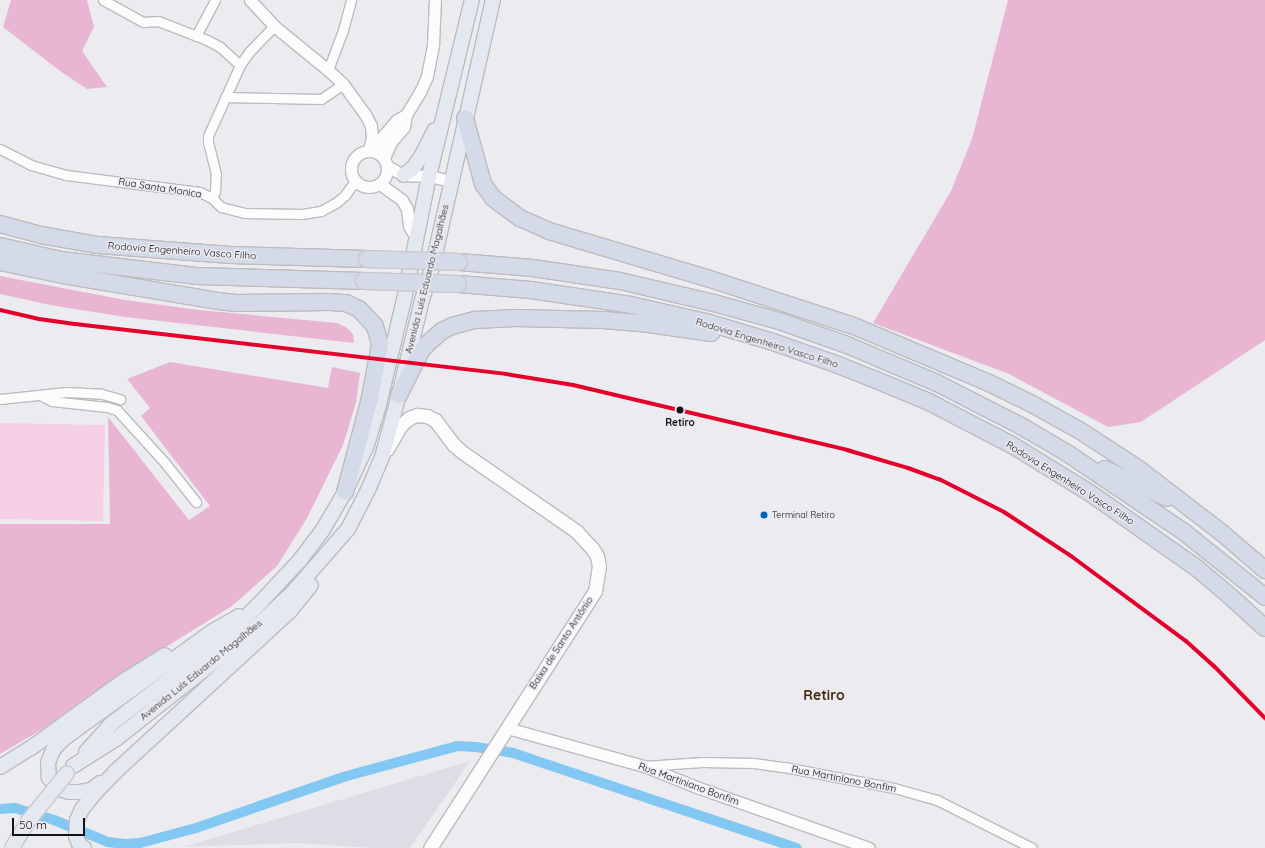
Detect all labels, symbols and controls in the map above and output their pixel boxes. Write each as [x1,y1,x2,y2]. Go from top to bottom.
street label: Rua Santa Monica [117,175,203,201]
street label: Avenida Luís Eduardo Magalhães [403,203,451,355]
street label: Rodovia Engenheiro Vasco Filho [107,240,257,262]
street label: Rodovia Engenheiro Vasco Filho [694,316,840,370]
marker: Retiro [674,404,686,416]
place label: Retiro [665,417,695,429]
street label: Rodovia Engenheiro Vasco Filho [1004,438,1136,528]
marker: Terminal Retiro [759,510,769,520]
place label: Terminal Retiro [772,510,835,520]
street label: Baixa de Santo Antônio [527,594,595,692]
street label: Avenida Luís Eduardo Magalhães [138,617,264,723]
district label: Retiro [803,687,845,703]
street label: Rua Martiniano Bonfim [637,760,741,808]
street label: Rua Martinlano Bonfim [791,763,897,795]
scale bar [14,810,87,836]
text: 50 m [19,817,47,832]

